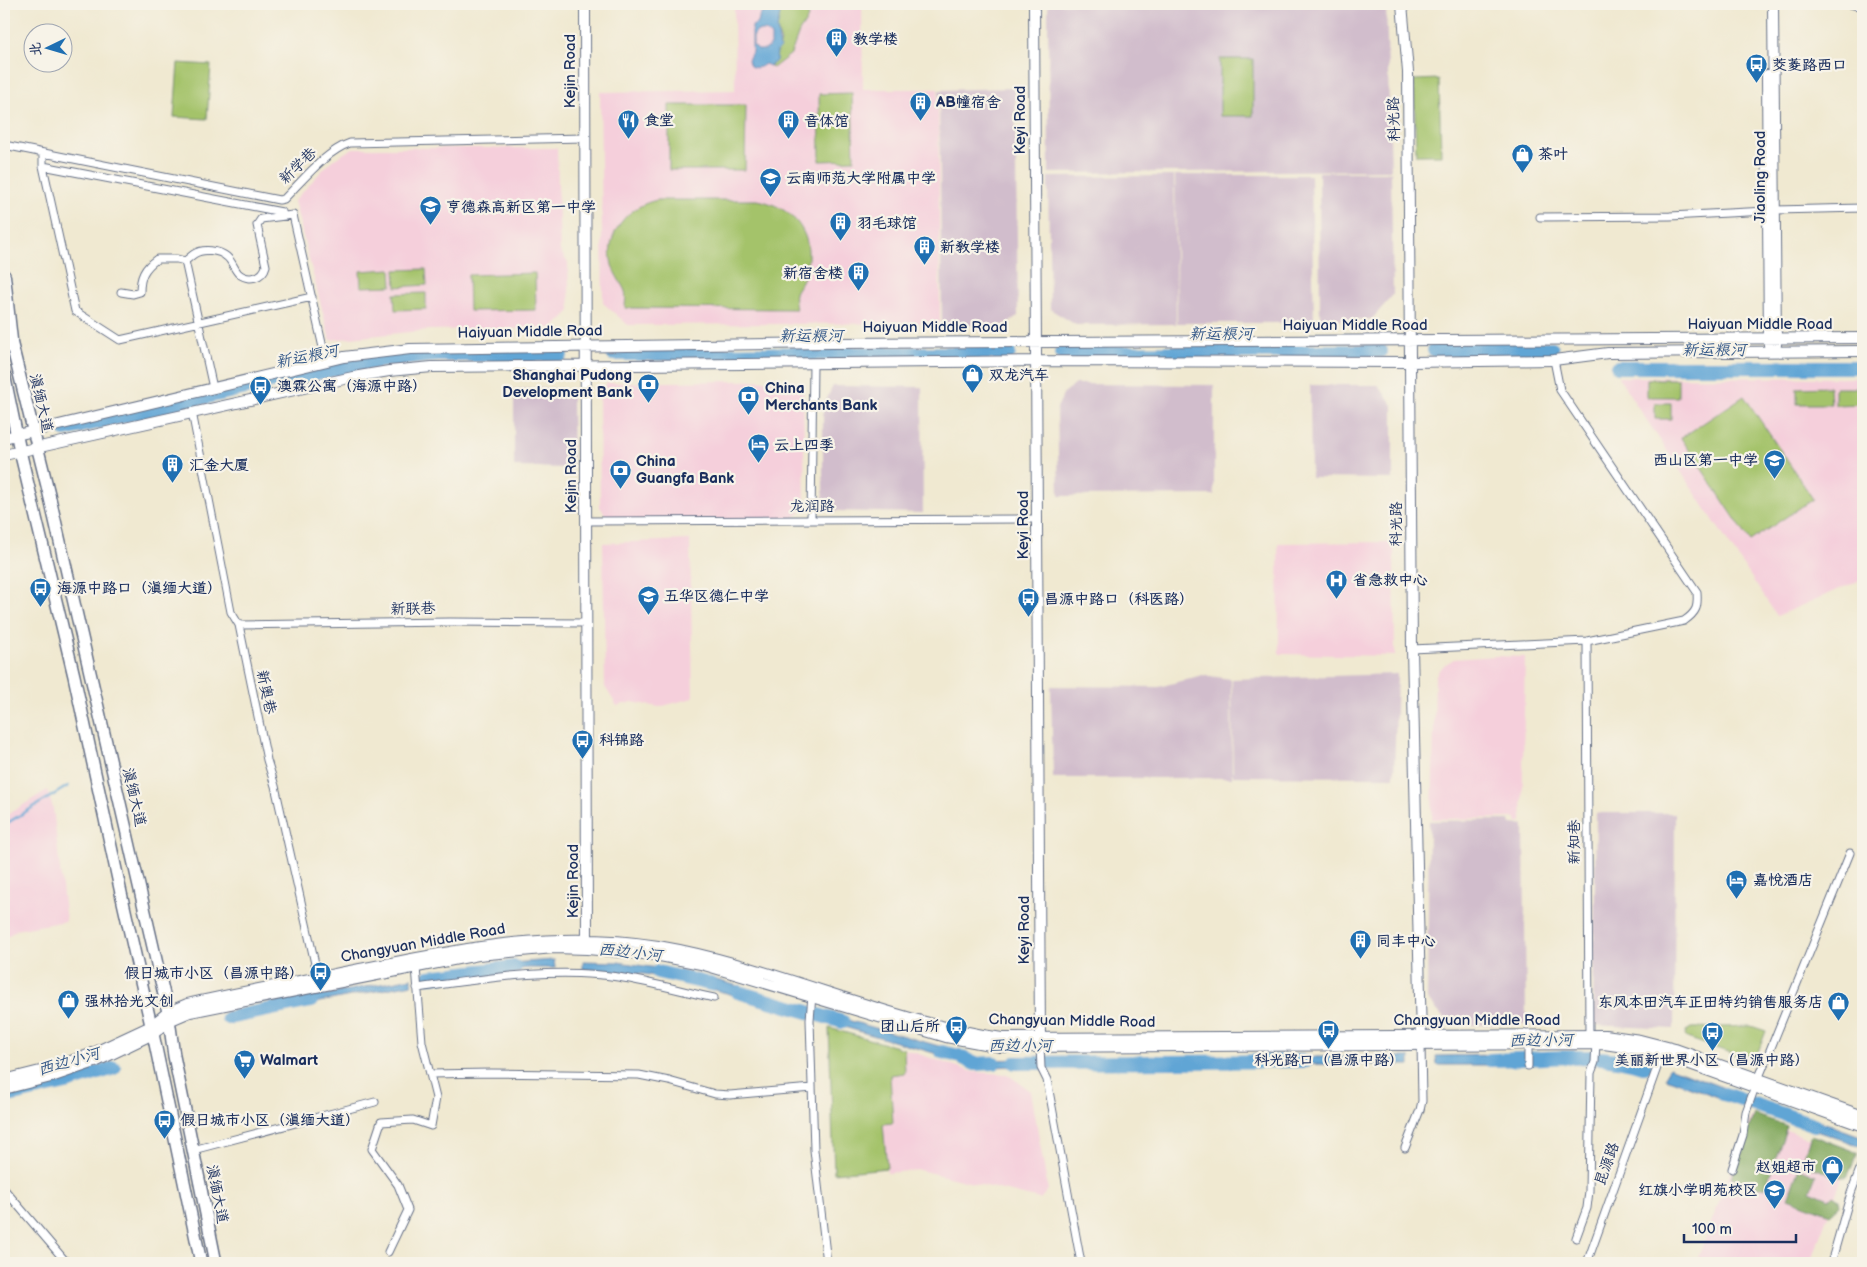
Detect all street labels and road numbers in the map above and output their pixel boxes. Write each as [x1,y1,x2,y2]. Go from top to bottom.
street label: Kejin Road [561,34,580,108]
street label: Keyi Road [1011,86,1030,154]
street label: 科光路 [1384,96,1404,142]
street label: Jiaoling Road [1751,131,1770,223]
street label: 新学巷 [275,144,321,188]
street label: Haiyuan Middle Road [1687,315,1833,334]
street label: Haiyuan Middle Road [1282,316,1428,335]
street label: Haiyuan Middle Road [862,318,1008,337]
street label: Haiyuan Middle Road [457,321,603,343]
street label: 滇缅大道 [25,372,57,434]
street label: Kejin Road [562,439,581,513]
street label: Keyi Road [1014,491,1033,559]
street label: 龙润路 [789,497,835,516]
street label: 科光路 [1387,501,1406,547]
street label: 新联巷 [390,599,436,619]
street label: 新奥巷 [252,668,280,716]
street label: 滇缅大道 [118,766,150,828]
street label: 新知巷 [1565,819,1584,865]
street label: Kejin Road [564,844,583,918]
street label: Keyi Road [1015,896,1034,964]
street label: Changyuan Middle Road [339,919,507,967]
street label: Changyuan Middle Road [988,1010,1156,1032]
street label: Changyuan Middle Road [1394,1011,1560,1030]
street label: 昆源路 [1590,1140,1624,1188]
street label: 滇缅大道 [202,1163,232,1225]

